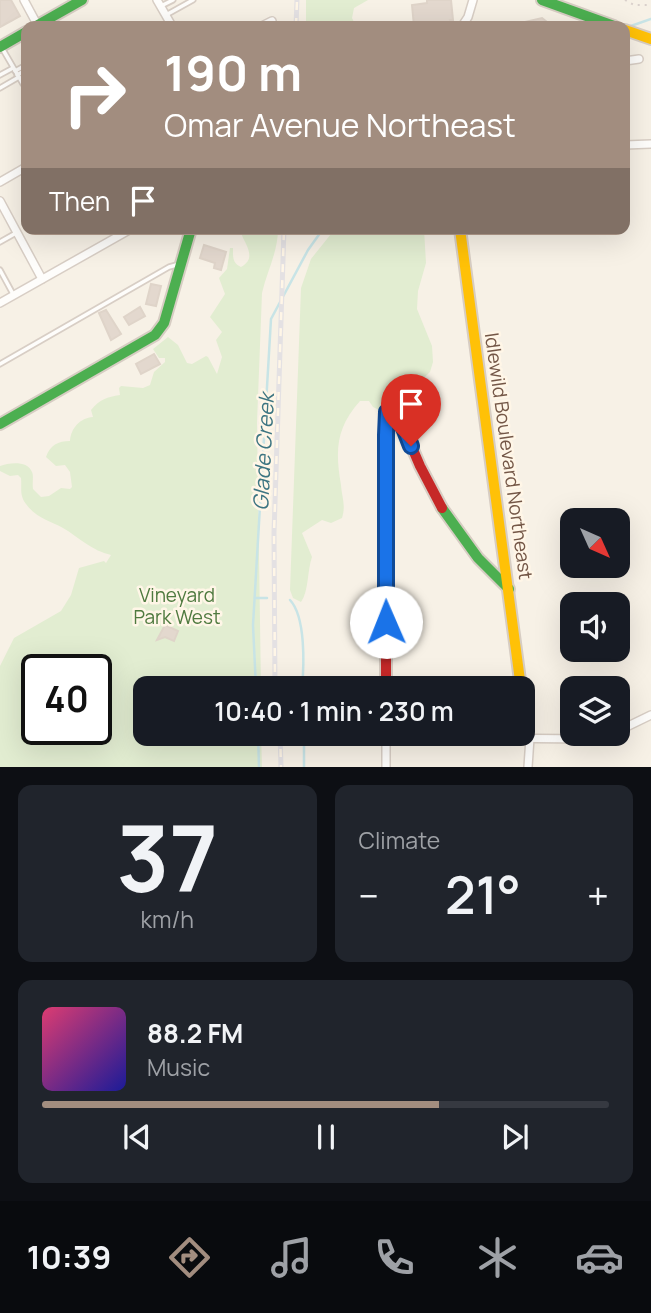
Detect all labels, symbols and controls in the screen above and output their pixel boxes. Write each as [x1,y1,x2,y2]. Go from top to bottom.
text: 190 m [164,39,302,106]
icon: right [49,49,140,140]
text: Omar Avenue Northeast [164,103,516,147]
icon: arrive [124,182,162,220]
text: Then [49,183,110,219]
street label: Idlewild Boulevard Northeast [479,331,539,581]
pin [381,374,441,446]
icon: arrive [392,385,430,423]
water label: Glade Creek [246,390,280,511]
north arrow [560,508,630,578]
map controls [560,508,630,746]
park label: Vineyard Park West [134,582,221,630]
position arrow [349,585,423,659]
button: sound [560,592,630,662]
speed limit sign: 40 [21,654,112,745]
button: layers [560,676,630,746]
text: 10:40 · 1 min · 230 m [214,693,454,729]
text: 37 [117,795,218,919]
text: Climate [359,824,440,856]
text: 21° [445,859,521,930]
text: − [359,869,379,921]
text: + [587,869,609,921]
text: km/h [141,903,194,935]
text: 88.2 FM [147,1015,243,1051]
text: Music [147,1051,210,1083]
icon: previous [118,1118,156,1156]
icon: pause [307,1118,345,1156]
icon: next [496,1118,534,1156]
icon: directions [165,1233,214,1282]
icon: music [267,1233,316,1282]
icon: phone [370,1233,419,1282]
icon: climate [473,1233,522,1282]
icon: car [575,1233,624,1282]
text: 10:39 [27,1235,111,1279]

